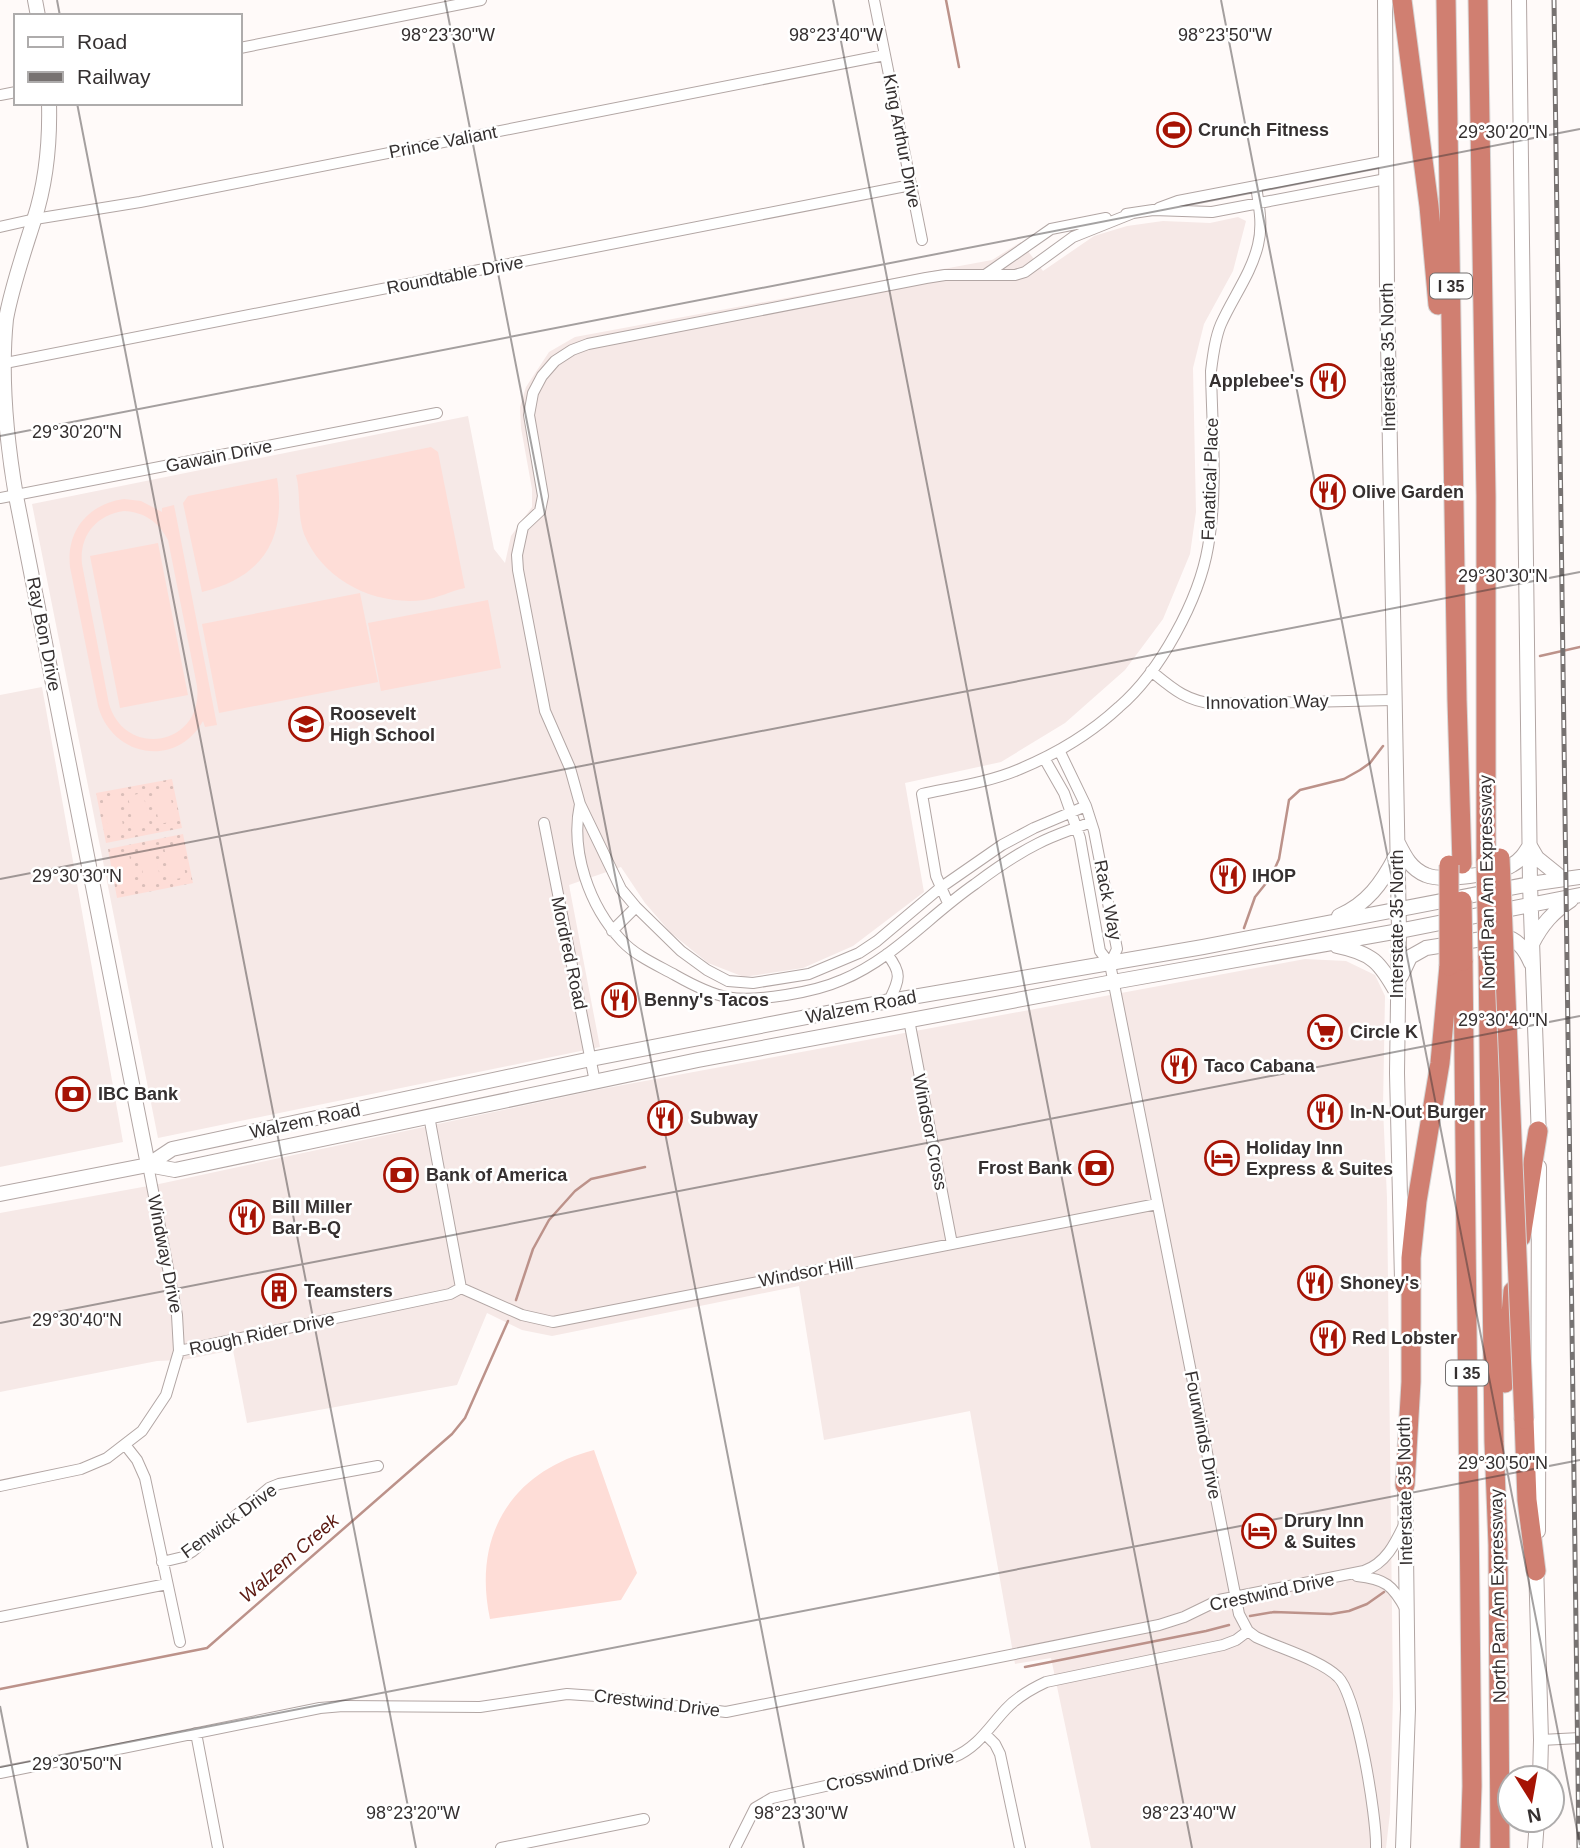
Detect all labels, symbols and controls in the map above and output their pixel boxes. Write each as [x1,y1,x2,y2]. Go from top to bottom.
legend [14,14,242,105]
text: 98°23'30"W [401,25,495,45]
text: 98°23'40"W [789,25,883,45]
text: 98°23'50"W [1178,25,1272,45]
text: Road [77,30,127,53]
text: Railway [77,65,151,88]
street label: King Arthur Drive [879,72,925,210]
sports icon: Crunch Fitness [1155,111,1193,149]
place label: Crunch Fitness [1198,120,1329,140]
street label: Prince Valiant [387,122,499,162]
text: 29°30'20"N [1458,122,1548,142]
street label: Roundtable Drive [385,252,525,298]
road number: I 35 [1430,274,1472,298]
street label: Interstate 35 North [1377,282,1399,432]
restaurant icon: Applebee's [1309,362,1347,400]
place label: Applebee's [1209,371,1304,391]
street label: Fanatical Place [1198,417,1222,541]
text: 29°30'20"N [32,422,122,442]
street label: Gawain Drive [164,436,274,476]
restaurant icon: Olive Garden [1309,473,1347,511]
place label: Olive Garden [1352,482,1464,502]
text: 29°30'30"N [1458,566,1548,586]
street label: Ray Bon Drive [23,575,65,693]
street label: Innovation Way [1205,691,1329,713]
place label: Roosevelt High School [330,704,435,745]
school or university icon: Roosevelt High School [287,705,325,743]
street label: North Pan Am Expressway [1475,775,1499,989]
street label: Interstate 35 North [1387,849,1407,999]
restaurant icon: IHOP [1209,857,1247,895]
street label: Rack Way [1090,858,1126,942]
text: 29°30'30"N [32,866,122,886]
place label: IHOP [1252,866,1296,886]
street label: Mordred Road [547,895,591,1011]
restaurant icon: Benny's Tacos [600,981,638,1019]
street label: Walzem Road [804,986,918,1028]
place label: Benny's Tacos [644,990,769,1010]
text: 29°30'40"N [1458,1010,1548,1030]
supermarket icon: Circle K [1306,1013,1344,1051]
place label: Circle K [1350,1022,1418,1042]
restaurant icon: Taco Cabana [1160,1047,1198,1085]
place label: Taco Cabana [1204,1056,1316,1076]
street label: Windsor Cross [909,1072,951,1192]
bank icon: IBC Bank [54,1075,92,1113]
place label: IBC Bank [98,1084,179,1104]
restaurant icon: In-N-Out Burger [1306,1093,1344,1131]
restaurant icon: Subway [646,1099,684,1137]
street label: Walzem Road [248,1100,362,1142]
place label: In-N-Out Burger [1350,1102,1486,1122]
place label: Subway [690,1108,758,1128]
place label: Holiday Inn Express & Suites [1246,1138,1393,1179]
hotel icon: Holiday Inn Express & Suites [1203,1139,1241,1177]
bank icon: Frost Bank [1077,1149,1115,1187]
bank icon: Bank of America [382,1156,420,1194]
place label: Frost Bank [978,1158,1073,1178]
place label: Bank of America [426,1165,568,1185]
street label: Windway Drive [144,1193,186,1315]
place label: Bill Miller Bar-B-Q [272,1197,352,1238]
restaurant icon: Bill Miller Bar-B-Q [228,1198,266,1236]
street label: Windsor Hill [757,1253,855,1291]
restaurant icon: Shoney's [1296,1264,1334,1302]
building icon: Teamsters [260,1272,298,1310]
place label: Shoney's [1340,1273,1419,1293]
place label: Teamsters [304,1281,393,1301]
street label: Rough Rider Drive [188,1309,336,1359]
text: 29°30'40"N [32,1310,122,1330]
restaurant icon: Red Lobster [1309,1319,1347,1357]
place label: Red Lobster [1352,1328,1457,1348]
road number: I 35 [1446,1360,1488,1386]
street label: Fourwinds Drive [1181,1369,1225,1501]
street label: Interstate 35 North [1394,1416,1416,1566]
text: 29°30'50"N [1458,1453,1548,1473]
street label: Fenwick Drive [177,1480,281,1562]
street label: North Pan Am Expressway [1486,1489,1510,1703]
water label: Walzem Creek [235,1508,344,1607]
place label: Drury Inn & Suites [1284,1511,1364,1552]
hotel icon: Drury Inn & Suites [1240,1512,1278,1550]
street label: Crestwind Drive [1208,1569,1336,1615]
street label: Crestwind Drive [593,1685,721,1721]
street label: Crosswind Drive [824,1747,956,1795]
text: 29°30'50"N [32,1754,122,1774]
north arrow [1496,1764,1566,1834]
text: 98°23'20"W [366,1803,460,1823]
text: 98°23'30"W [754,1803,848,1823]
text: 98°23'40"W [1142,1803,1236,1823]
text: N [1525,1804,1543,1827]

